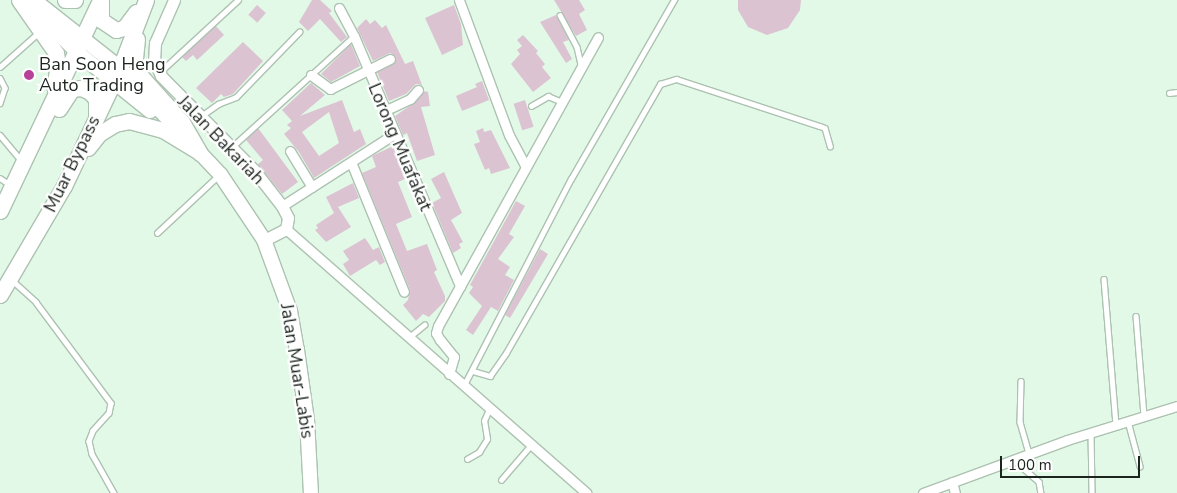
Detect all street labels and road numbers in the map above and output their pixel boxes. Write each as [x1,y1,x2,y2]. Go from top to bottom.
street label: Lorong Muafakat [363,80,437,214]
street label: Jalan Bakariah [173,91,269,189]
street label: Muar Bypass [39,112,105,216]
street label: Jalan Muar-Labis [276,302,318,440]

